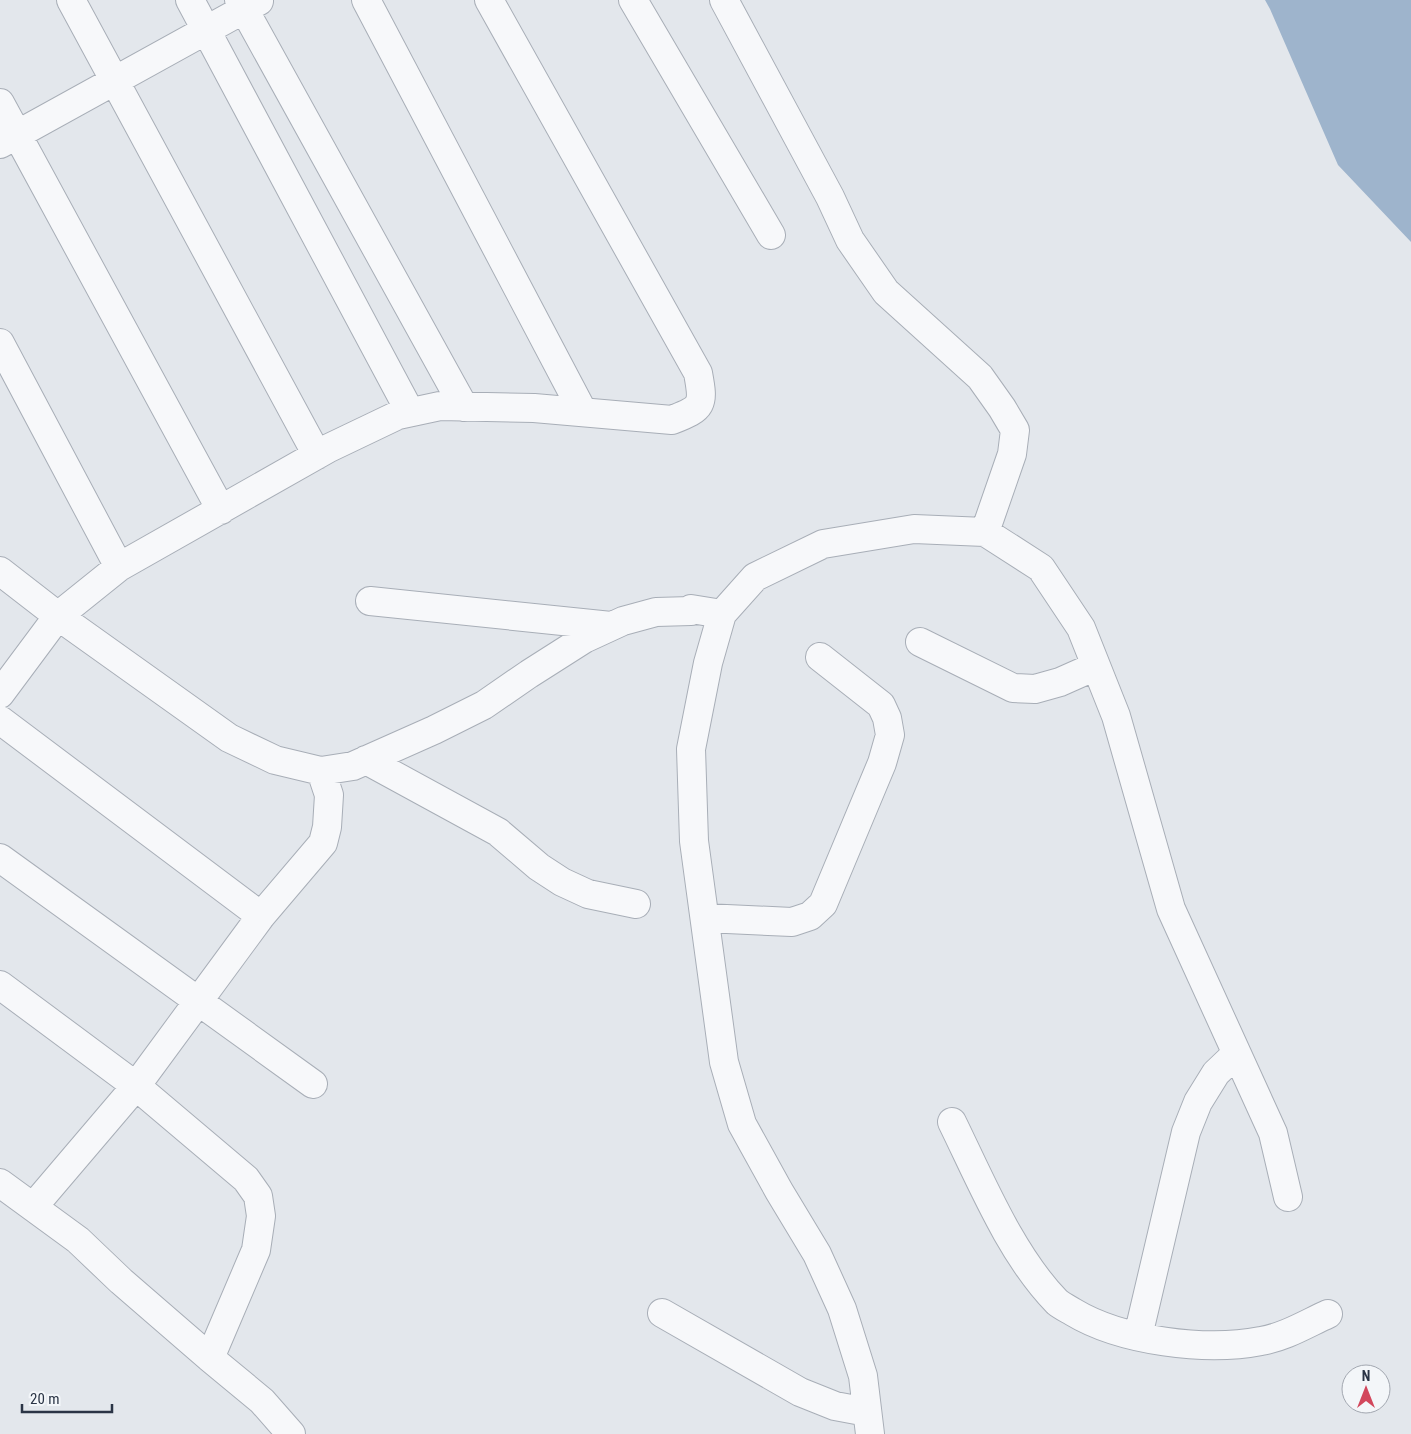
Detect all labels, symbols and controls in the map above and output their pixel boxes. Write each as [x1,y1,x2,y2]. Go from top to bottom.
north arrow [1341,1364,1391,1414]
text: N [1362,1368,1370,1384]
scale bar [22,1382,112,1414]
text: 20 m [30,1390,60,1408]

